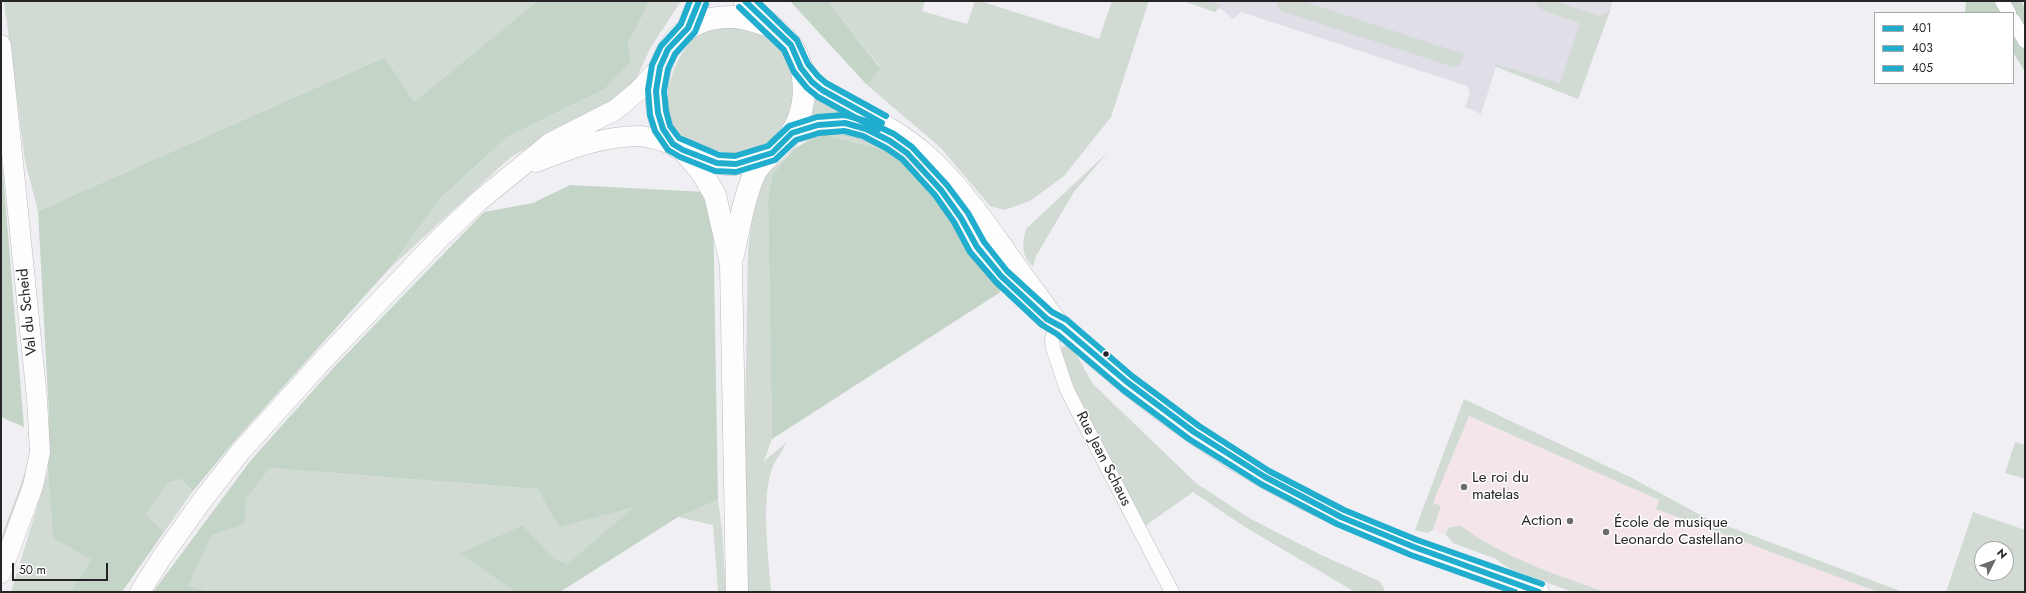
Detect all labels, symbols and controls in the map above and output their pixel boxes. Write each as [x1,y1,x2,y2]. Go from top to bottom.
legend [1874,12,2014,84]
text: 401 [1912,19,1932,37]
text: 403 [1912,39,1933,57]
text: 405 [1912,59,1933,77]
street label: Val du Scheid [14,267,42,357]
unlabelled marker [1101,349,1111,359]
street label: Rue Jean Schaus [1071,409,1135,509]
place label: Le roi du matelas [1472,469,1529,504]
marker: Le roi du matelas [1459,482,1469,492]
place label: Action [1521,512,1562,530]
place label: École de musique Leonardo Castellano [1614,514,1743,549]
marker: Action [1565,516,1575,526]
marker: École de musique Leonardo Castellano [1601,527,1611,537]
north arrow [1974,541,2014,581]
text: N [1993,545,2011,562]
scale bar [14,555,110,581]
text: 50 m [19,561,46,579]

